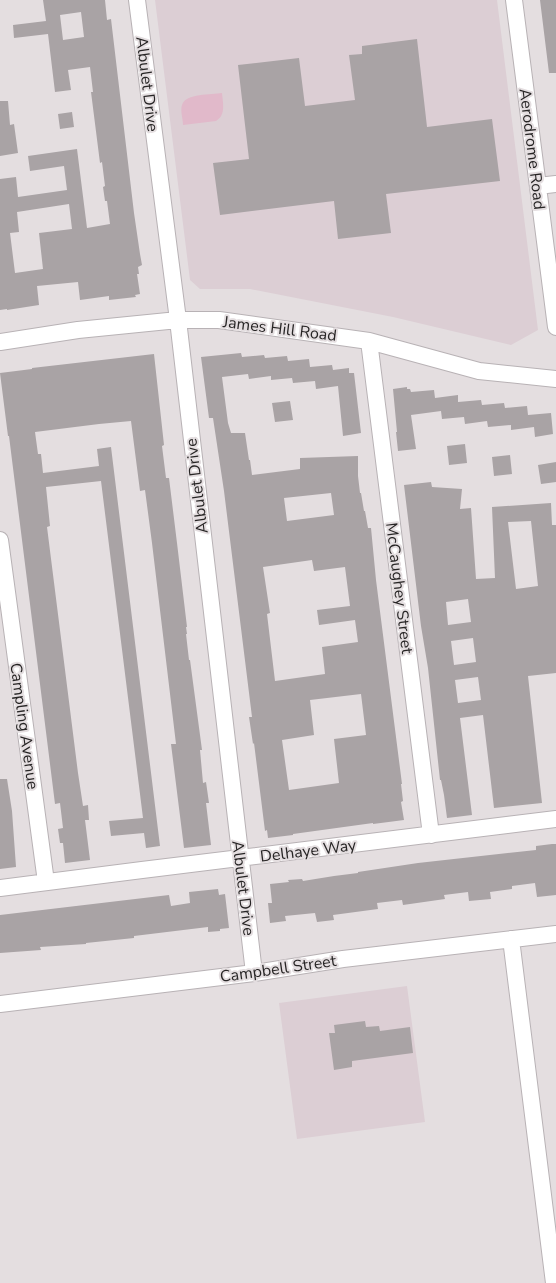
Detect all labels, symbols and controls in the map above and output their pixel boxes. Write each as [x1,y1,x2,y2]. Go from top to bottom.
street label: Albulet Drive [130,35,164,133]
street label: Aerodrome Road [514,87,550,211]
street label: James Hill Road [221,311,338,347]
street label: Albulet Drive [180,437,214,535]
street label: McCaughey Street [380,521,418,655]
street label: Campling Avenue [4,661,44,791]
street label: Delhaye Way [259,834,358,868]
street label: Albulet Drive [226,839,260,937]
street label: Campbell Street [219,950,338,988]

